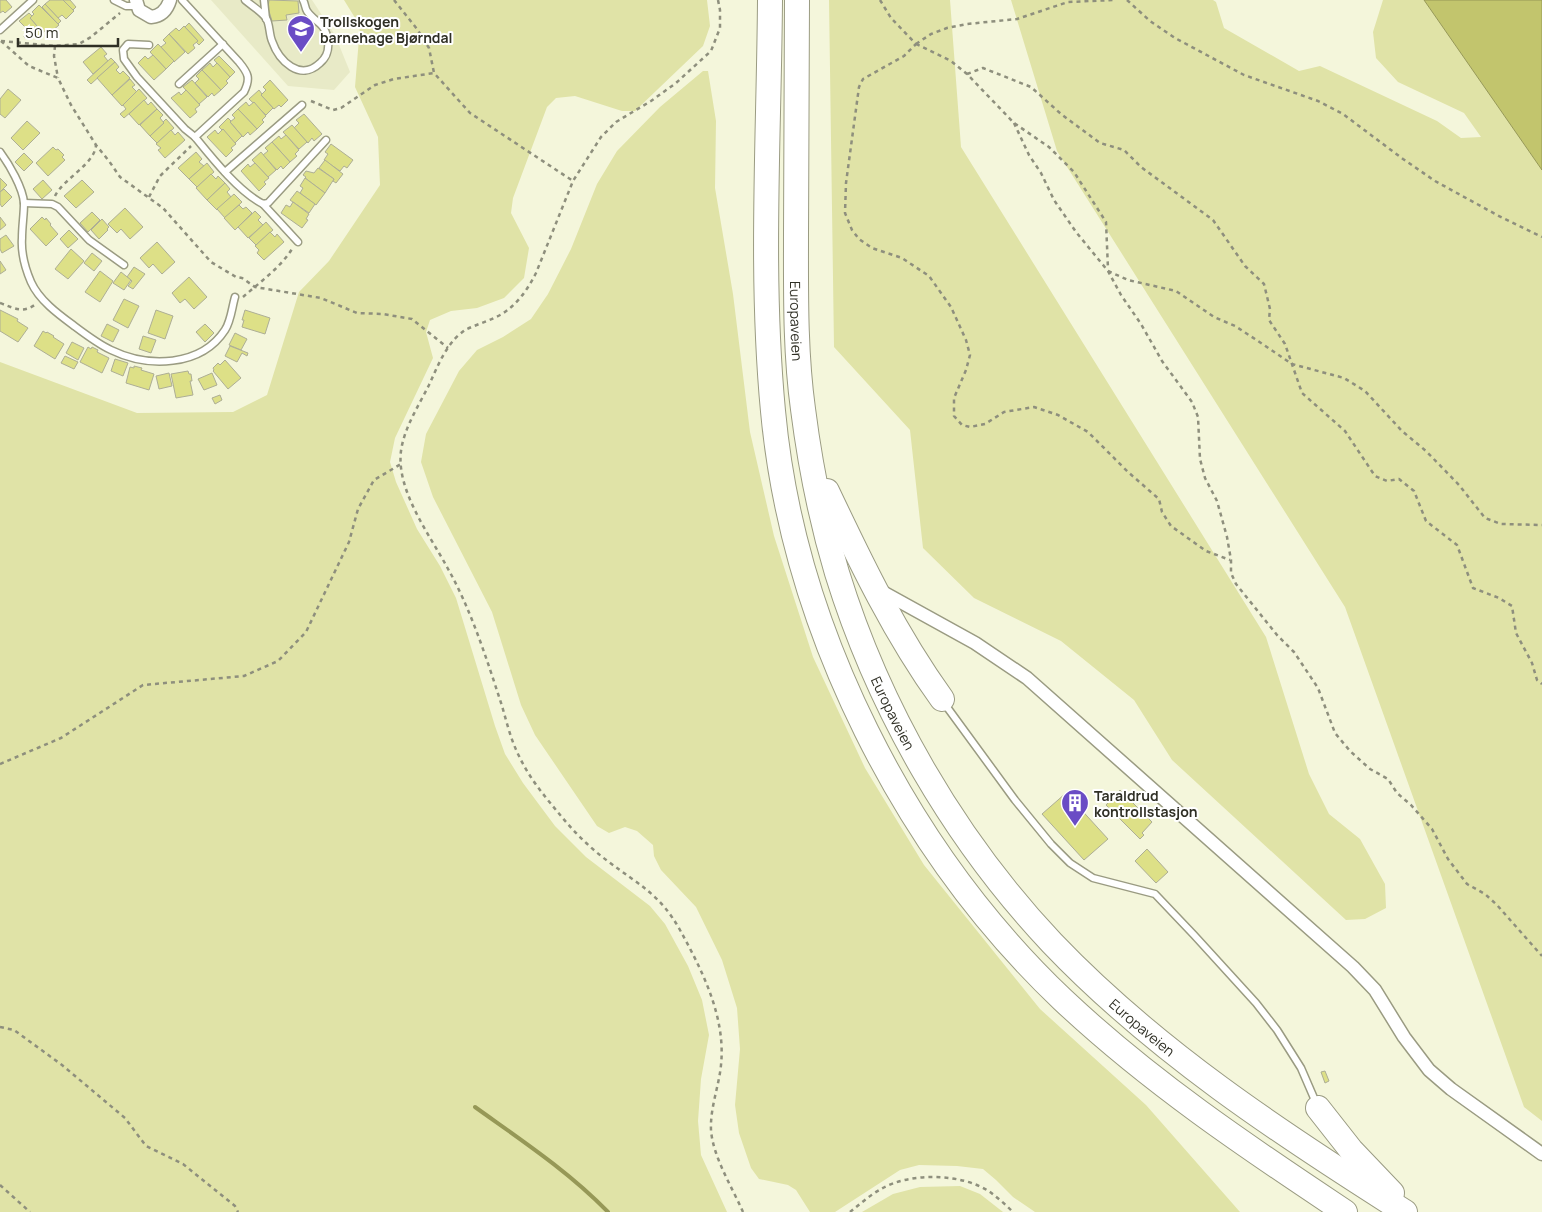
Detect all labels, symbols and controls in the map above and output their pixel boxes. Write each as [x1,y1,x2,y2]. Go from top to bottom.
place label: Trollskogen barnehage Bjørndal [320,12,452,47]
school or university icon: Trollskogen barnehage Bjørndal [286,14,316,53]
scale bar [18,15,118,47]
text: 50 m [25,22,59,43]
street label: Europaveien [786,281,808,361]
street label: Europaveien [867,673,920,753]
place label: Taraldrud kontrollstasjon [1094,786,1198,821]
building icon: Taraldrud kontrollstasjon [1060,788,1090,827]
street label: Europaveien [1106,994,1179,1060]

